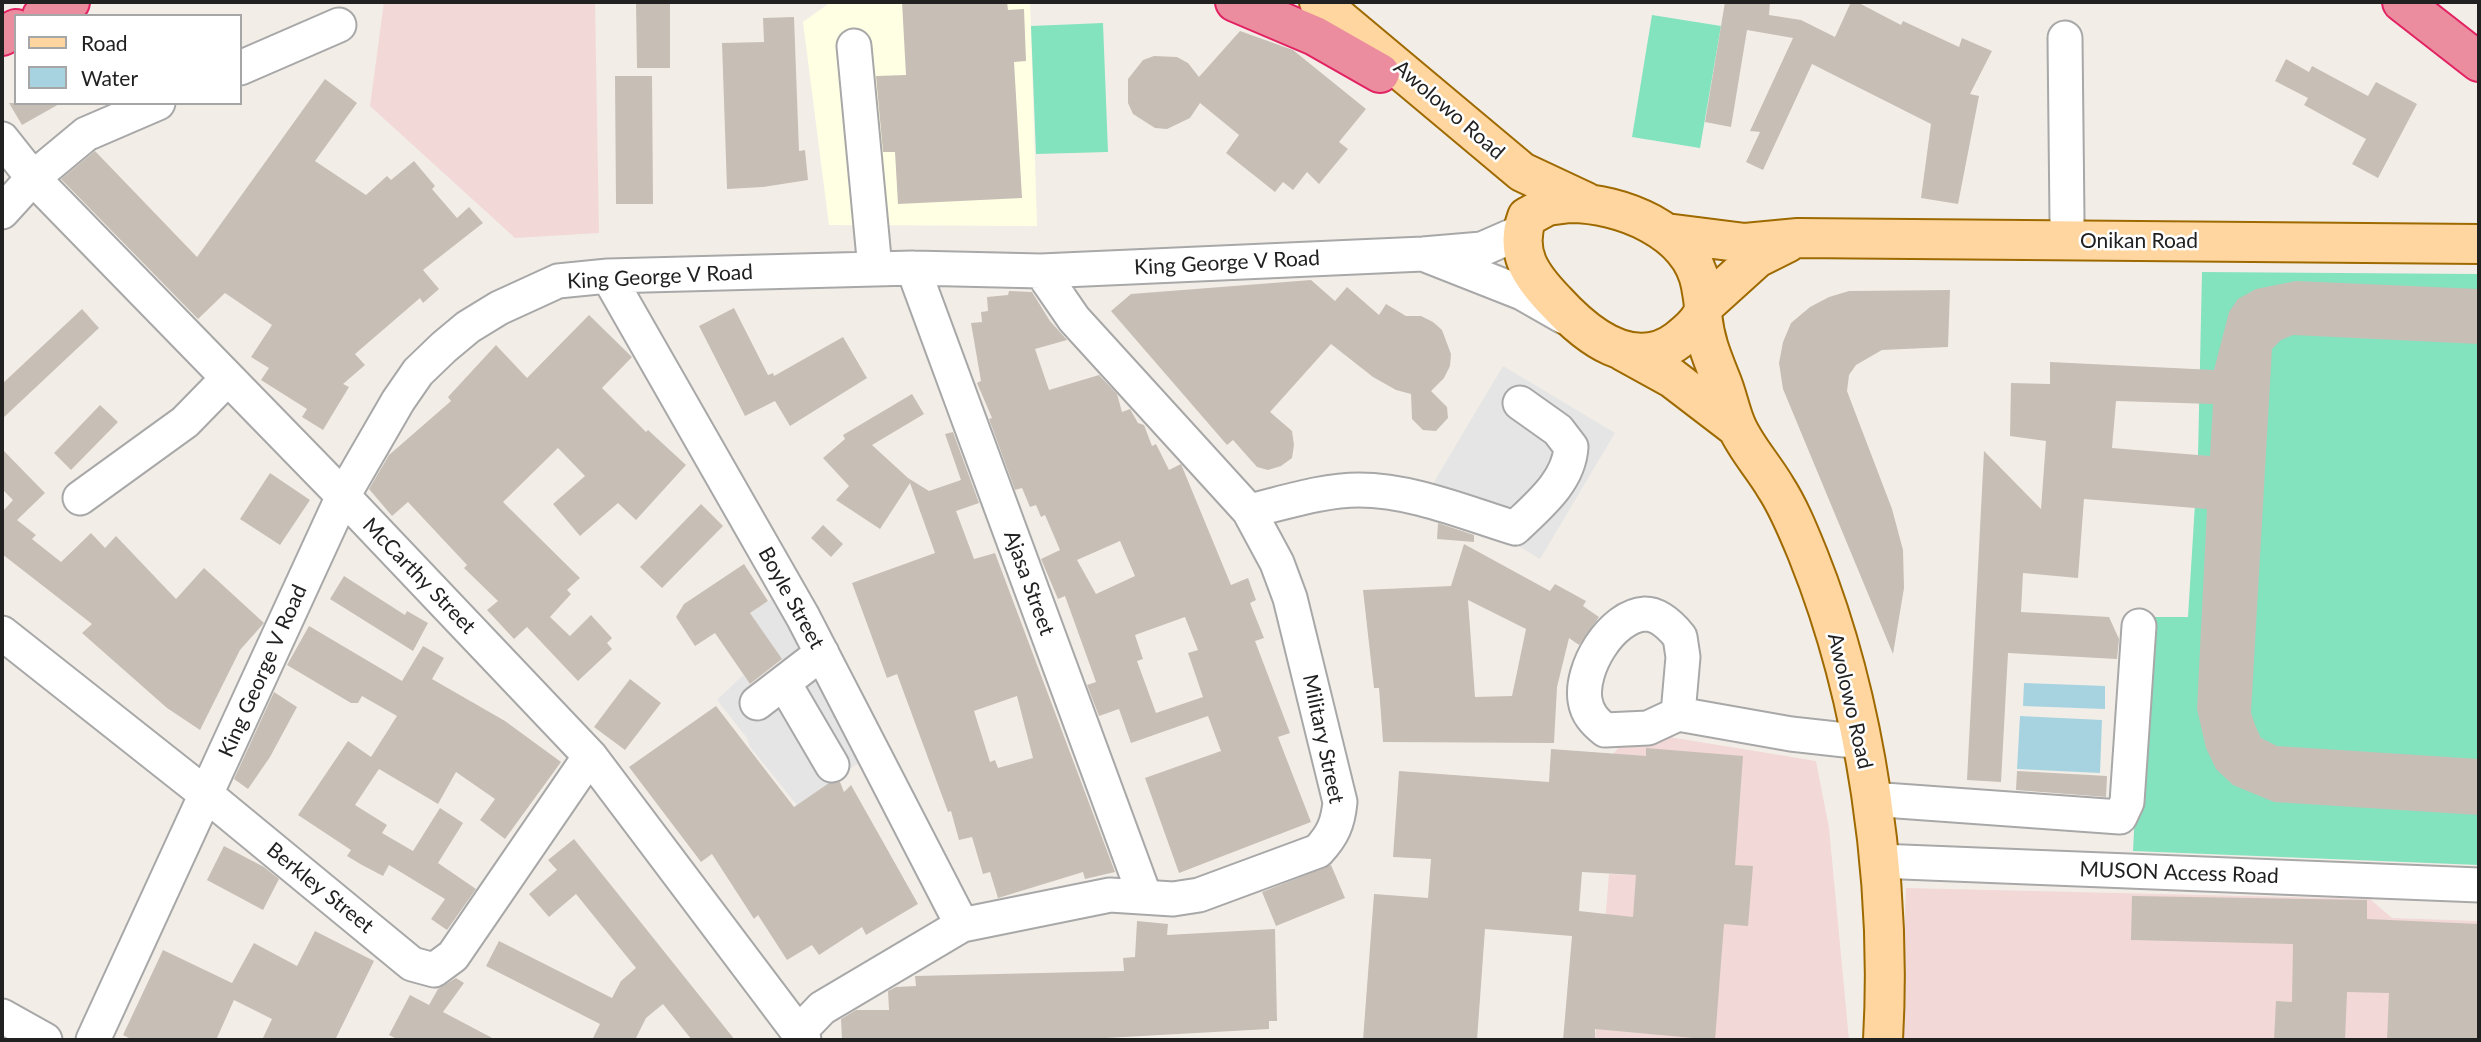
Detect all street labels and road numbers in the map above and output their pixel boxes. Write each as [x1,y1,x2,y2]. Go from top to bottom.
street label: Awolowo Road [1388,55,1510,165]
street label: Onikan Road [2080,228,2198,254]
street label: King George V Road [1133,246,1321,280]
street label: King George V Road [566,260,754,294]
street label: McCarthy Street [357,513,481,639]
street label: Ajasa Street [998,527,1060,639]
street label: Boyle Street [753,543,829,653]
street label: King George V Road [214,581,312,761]
street label: Awolowo Road [1822,631,1878,771]
street label: Military Street [1297,672,1349,806]
street label: Berkley Street [262,837,378,939]
street label: MUSON Access Road [2079,857,2279,889]

